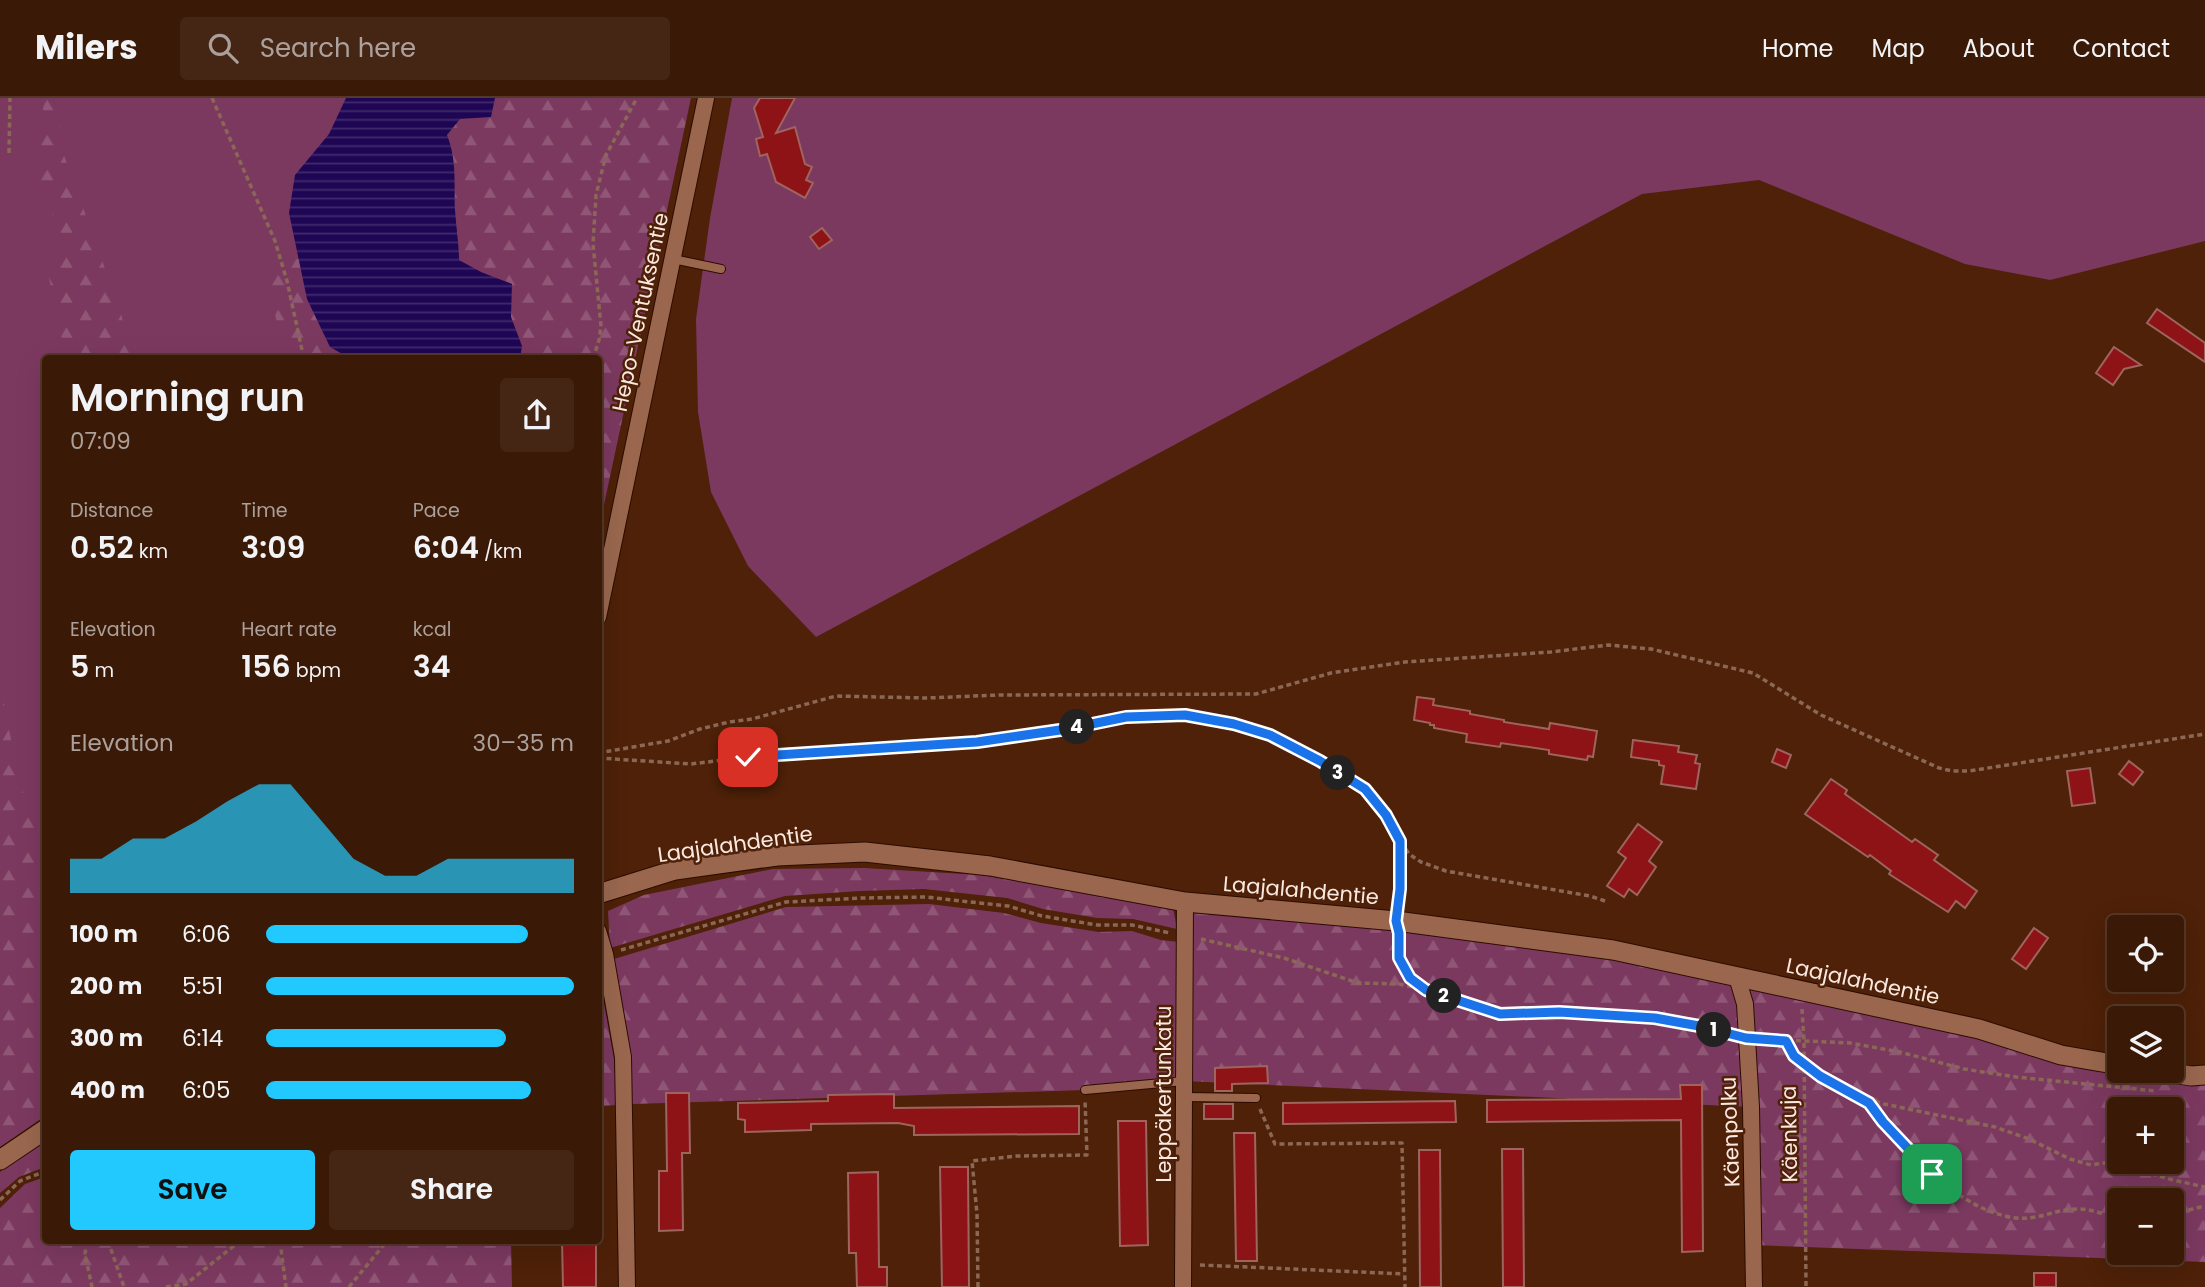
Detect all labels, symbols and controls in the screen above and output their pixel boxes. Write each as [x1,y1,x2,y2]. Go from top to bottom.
search box [180,17,670,80]
text: Milers [35,24,138,71]
icon: search [204,29,242,67]
text: Search here [260,30,416,66]
text: Home [1762,32,1834,65]
text: Map [1872,32,1925,65]
text: About [1963,32,2034,65]
text: Contact [2072,32,2170,65]
street label: Hepo-Ventuksentie [605,210,675,414]
text: Morning run [70,371,305,424]
button: share [500,378,574,452]
text: 07:09 [70,425,131,457]
text: Distance [70,497,153,524]
text: Time [241,497,288,524]
text: Pace [413,497,460,524]
text: 0.52 [70,526,134,569]
text: 3:09 [241,526,305,569]
text: 6:04 [413,526,479,569]
text: km [134,538,168,565]
text: /km [479,538,522,565]
text: Elevation [70,616,156,643]
text: Heart rate [241,616,337,643]
text: kcal [413,616,452,643]
text: 5 [70,645,89,688]
text: 156 [241,645,291,688]
text: 34 [413,645,450,688]
text: m [89,657,114,684]
text: bpm [291,657,341,684]
pin: 4 [1060,710,1094,744]
text: 4 [1070,713,1083,740]
text: Elevation [70,727,174,759]
text: 30–35 m [473,727,574,759]
pin [718,727,778,787]
icon: check [729,738,767,776]
pin: 3 [1320,756,1356,790]
text: 3 [1332,759,1343,786]
street label: Laajalahdentie [656,819,814,869]
street label: Laajalahdentie [1222,869,1380,911]
map controls [2107,915,2184,1265]
button: locate [2107,915,2184,992]
text: 100 m [70,918,138,950]
text: 6:06 [182,918,231,950]
street label: Laajalahdentie [1784,951,1942,1011]
text: 200 m [70,970,142,1002]
text: 5:51 [182,970,223,1002]
pin: 2 [1426,978,1462,1014]
text: 2 [1438,982,1449,1009]
street label: Leppäkertunkatu [1149,1006,1178,1182]
button: layers [2107,1006,2184,1083]
pin: 1 [1696,1012,1732,1048]
text: 1 [1710,1016,1717,1043]
text: 300 m [70,1022,143,1054]
text: 6:14 [182,1022,223,1054]
text: 400 m [70,1074,145,1106]
text: 6:05 [182,1074,230,1106]
street label: Käenpolku [1714,1076,1746,1188]
street label: Käenkuja [1774,1085,1804,1183]
button: + [2107,1097,2184,1174]
pin [1902,1144,1962,1204]
button: Save [70,1150,315,1230]
button: Share [329,1150,574,1230]
icon: arrive [1913,1155,1951,1193]
button: − [2107,1188,2184,1265]

